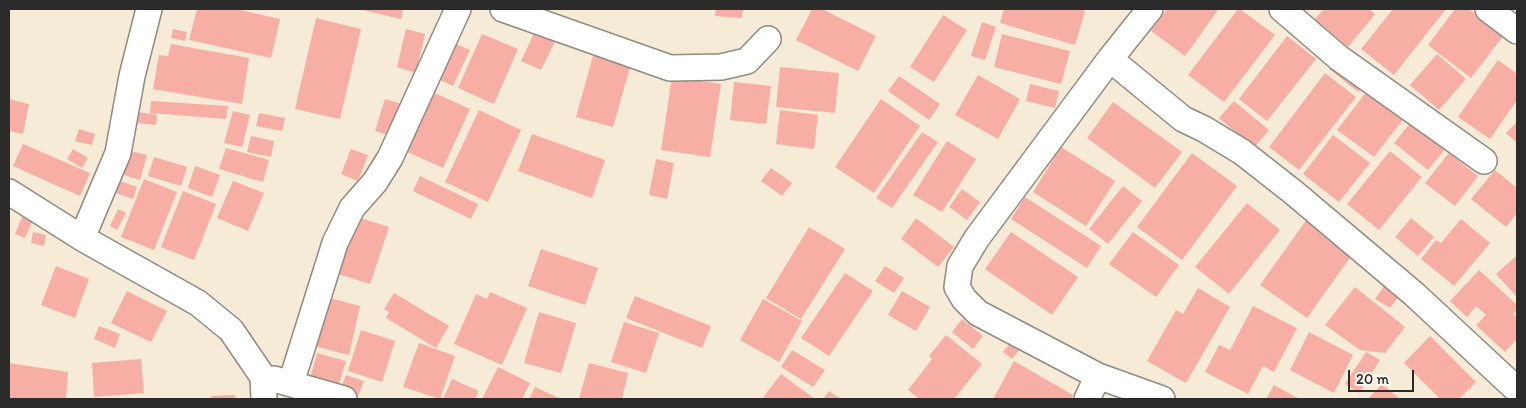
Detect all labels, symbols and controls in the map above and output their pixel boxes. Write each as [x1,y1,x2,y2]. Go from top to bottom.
scale bar [1351,360,1417,392]
text: 20 m [1356,370,1389,388]

